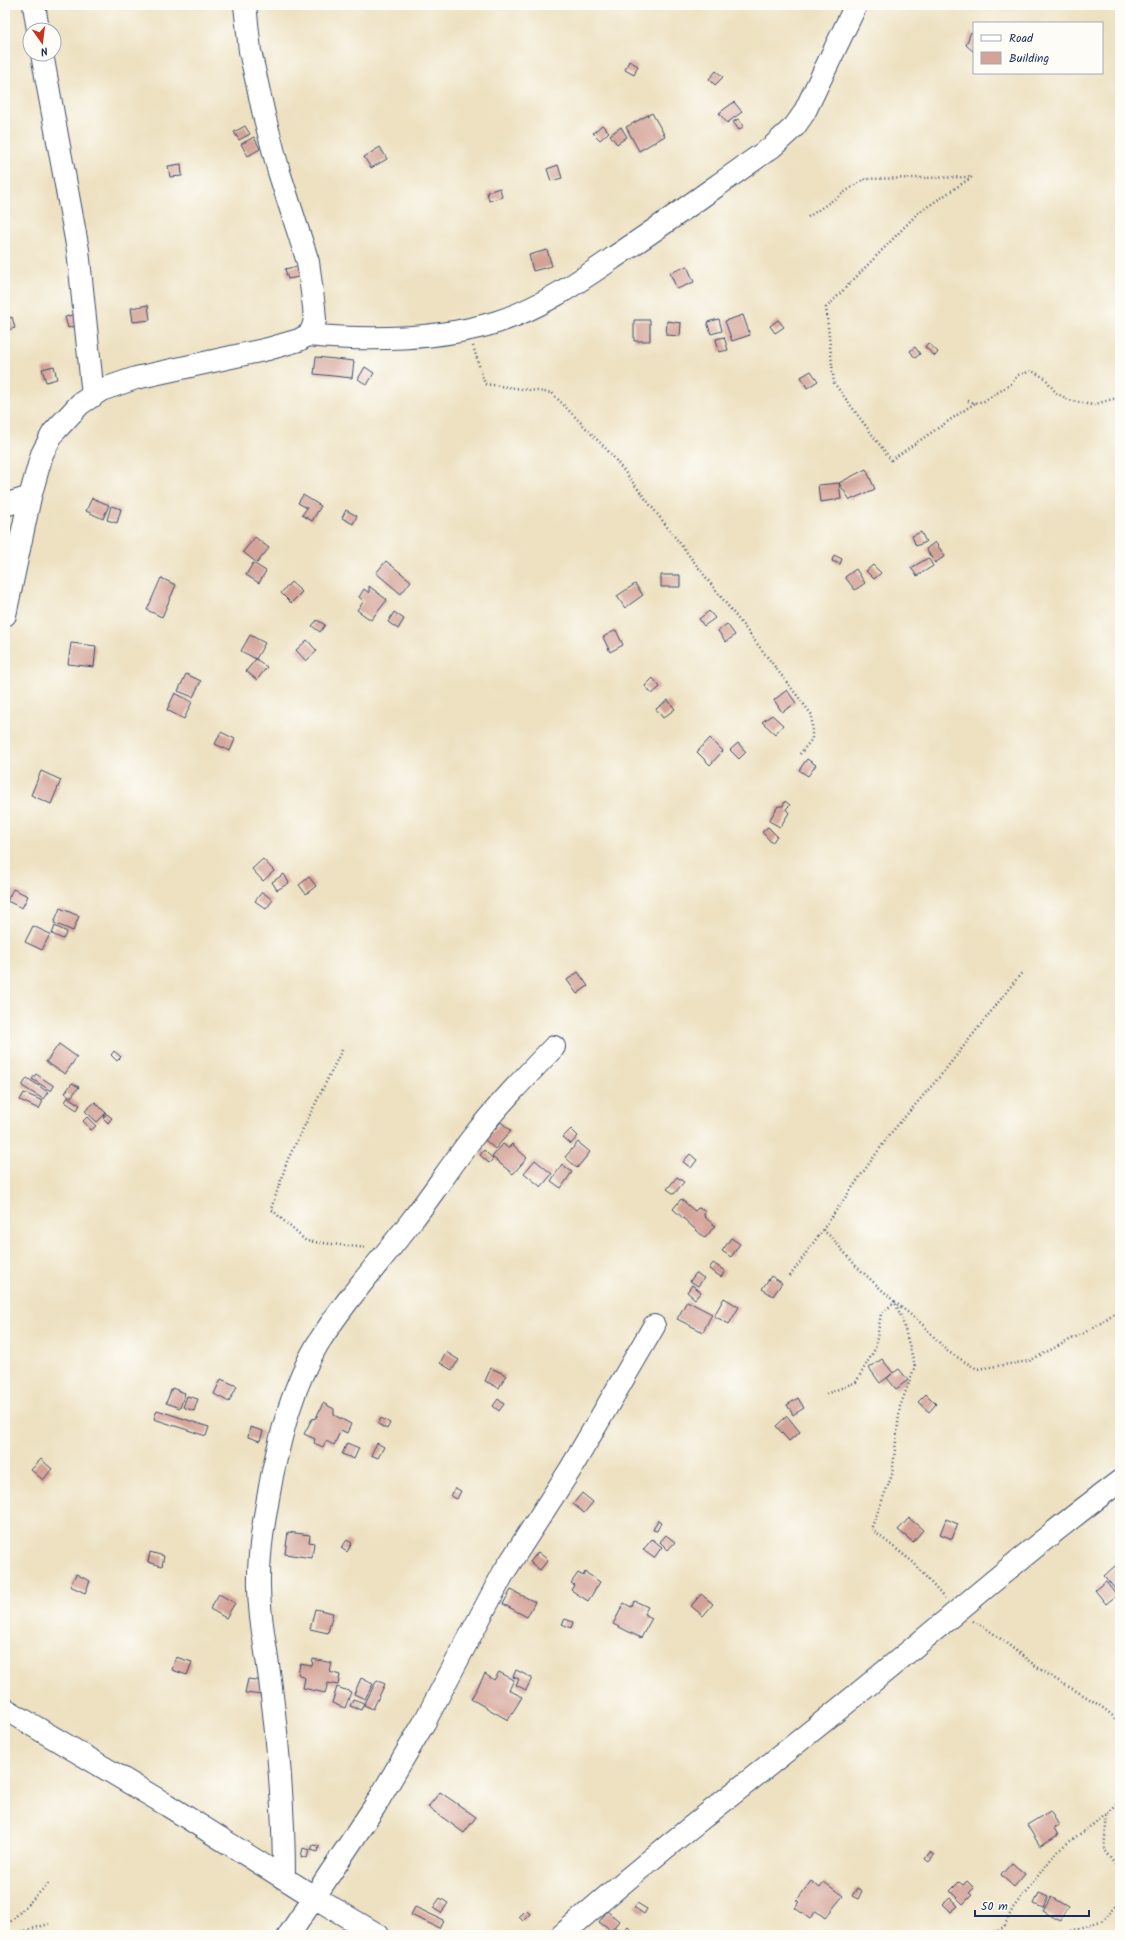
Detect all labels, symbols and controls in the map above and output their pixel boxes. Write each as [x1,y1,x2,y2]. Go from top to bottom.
north arrow [22,22,62,62]
legend [973,22,1103,74]
text: Road [1009,29,1034,48]
text: N [39,41,50,60]
text: Building [1009,49,1049,68]
scale bar [975,1892,1089,1918]
text: 50 m [981,1897,1008,1916]

